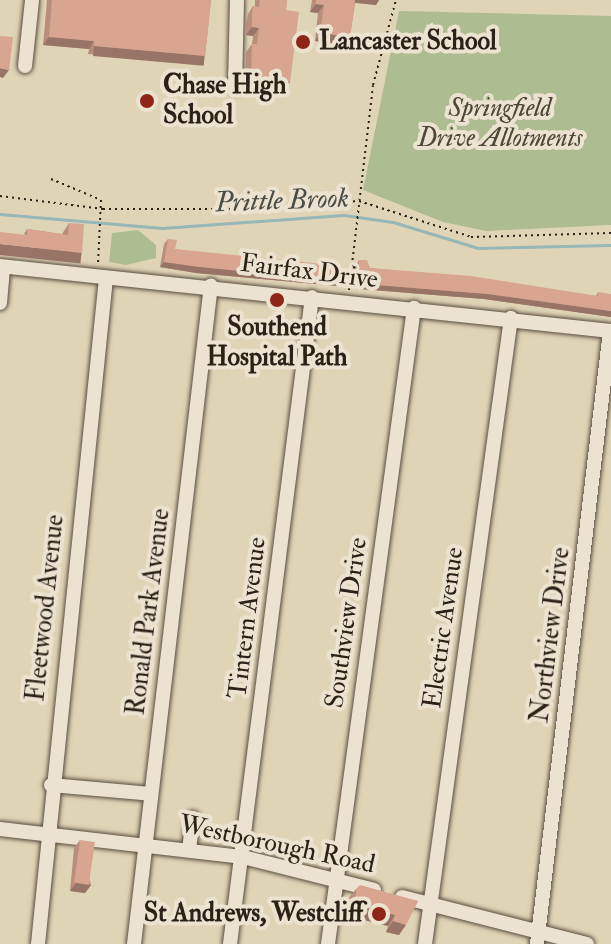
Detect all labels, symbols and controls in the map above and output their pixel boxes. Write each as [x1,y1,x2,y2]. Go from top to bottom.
place label: Lancaster School [319,26,497,58]
marker: Lancaster School [294,33,312,51]
place label: Chase High School [163,70,286,132]
marker: Chase High School [138,92,156,110]
park label: Springfield Drive Allotments [418,93,582,154]
water label: Prittle Brook [214,182,350,220]
street label: Fairfax Drive [238,248,380,296]
marker: Southend Hospital Path [268,291,286,309]
place label: Southend Hospital Path [207,312,347,374]
street label: Ronald Park Avenue [121,507,177,717]
street label: Fleetwood Avenue [21,513,71,703]
street label: Tintern Avenue [223,536,273,700]
street label: Southview Drive [320,536,374,710]
street label: Electric Avenue [417,545,471,711]
street label: Northview Drive [525,546,577,724]
street label: Westborough Road [176,809,378,881]
place label: St Andrews, Westcliff [144,898,363,930]
marker: St Andrews, Westcliff [370,905,388,923]

